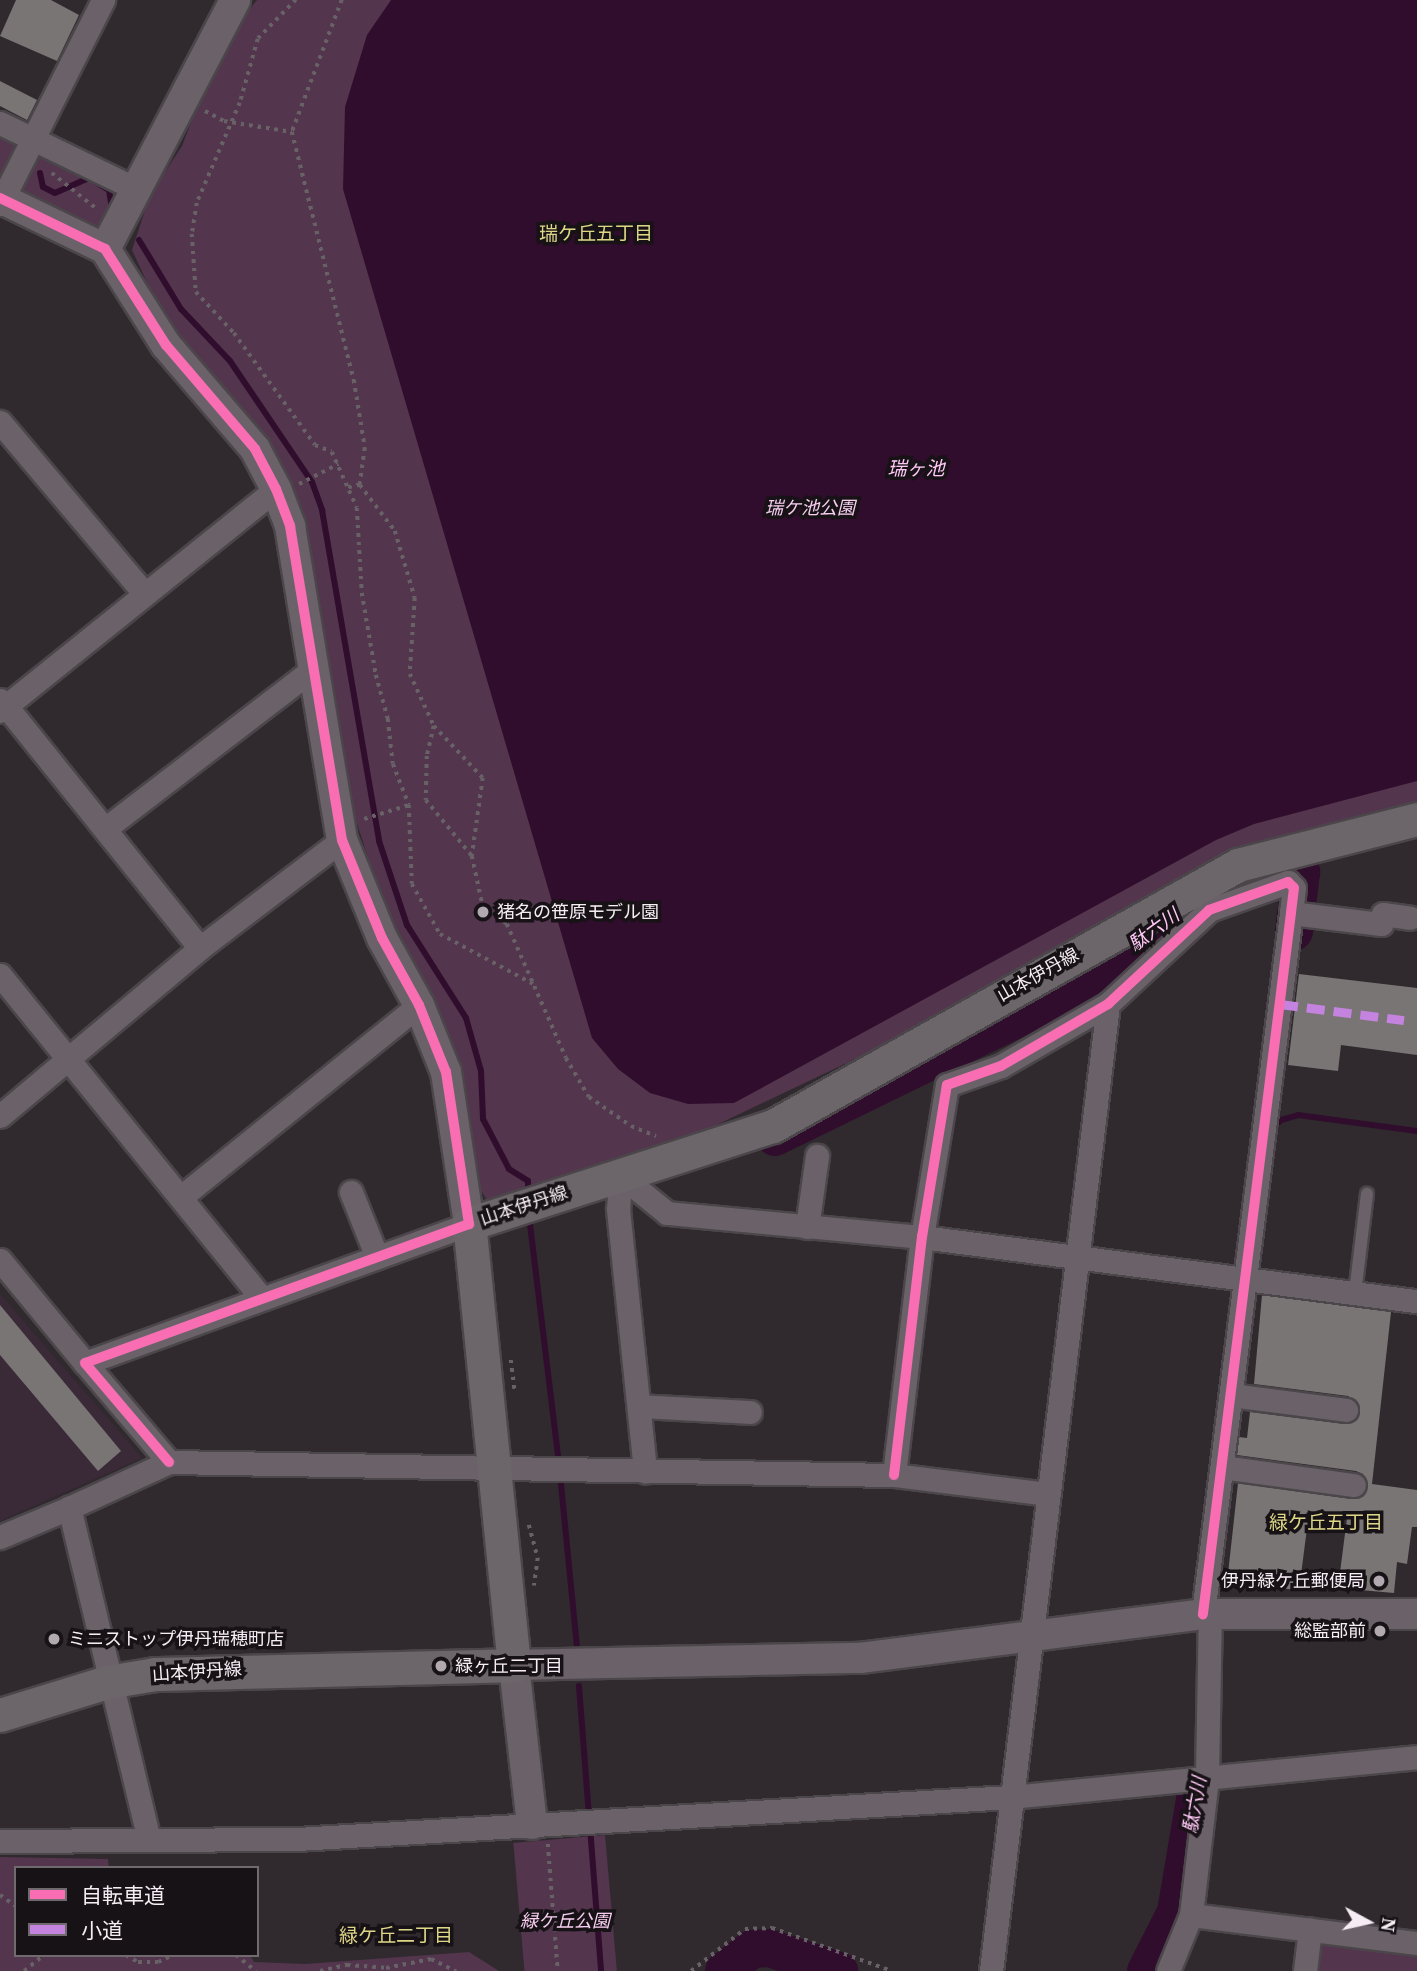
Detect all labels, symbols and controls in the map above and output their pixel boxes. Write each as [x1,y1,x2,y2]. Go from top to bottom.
district label: 瑞ケ丘五丁目 [539,223,653,245]
water label: 瑞ヶ池 [888,458,944,480]
park label: 瑞ケ池公園 [765,497,855,519]
place label: 猪名の笹原モデル園 [497,901,659,923]
marker: 猪名の笹原モデル園 [475,904,491,920]
water label: 駄六川 [1124,904,1184,956]
street label: 山本伊丹線 [993,944,1083,1006]
street label: 山本伊丹線 [478,1182,570,1230]
district label: 緑ケ丘五丁目 [1269,1512,1383,1534]
place label: 伊丹緑ケ丘郵便局 [1221,1570,1365,1592]
marker: 伊丹緑ケ丘郵便局 [1371,1573,1387,1589]
place label: 総監部前 [1294,1620,1366,1642]
marker: 総監部前 [1372,1623,1388,1639]
place label: ミニストップ伊丹瑞穂町店 [68,1628,284,1650]
marker: ミニストップ伊丹瑞穂町店 [46,1631,62,1647]
place label: 緑ヶ丘二丁目 [455,1655,563,1677]
street label: 山本伊丹線 [151,1658,243,1686]
marker: 緑ヶ丘二丁目 [433,1658,449,1674]
water label: 駄六川 [1179,1775,1211,1835]
legend [14,1866,259,1957]
text: 自転車道 [81,1881,165,1910]
north arrow [1333,1887,1403,1957]
park label: 緑ケ丘公園 [520,1910,610,1932]
text: 小道 [81,1916,123,1945]
text: N [1375,1916,1403,1934]
district label: 緑ケ丘二丁目 [339,1925,453,1947]

